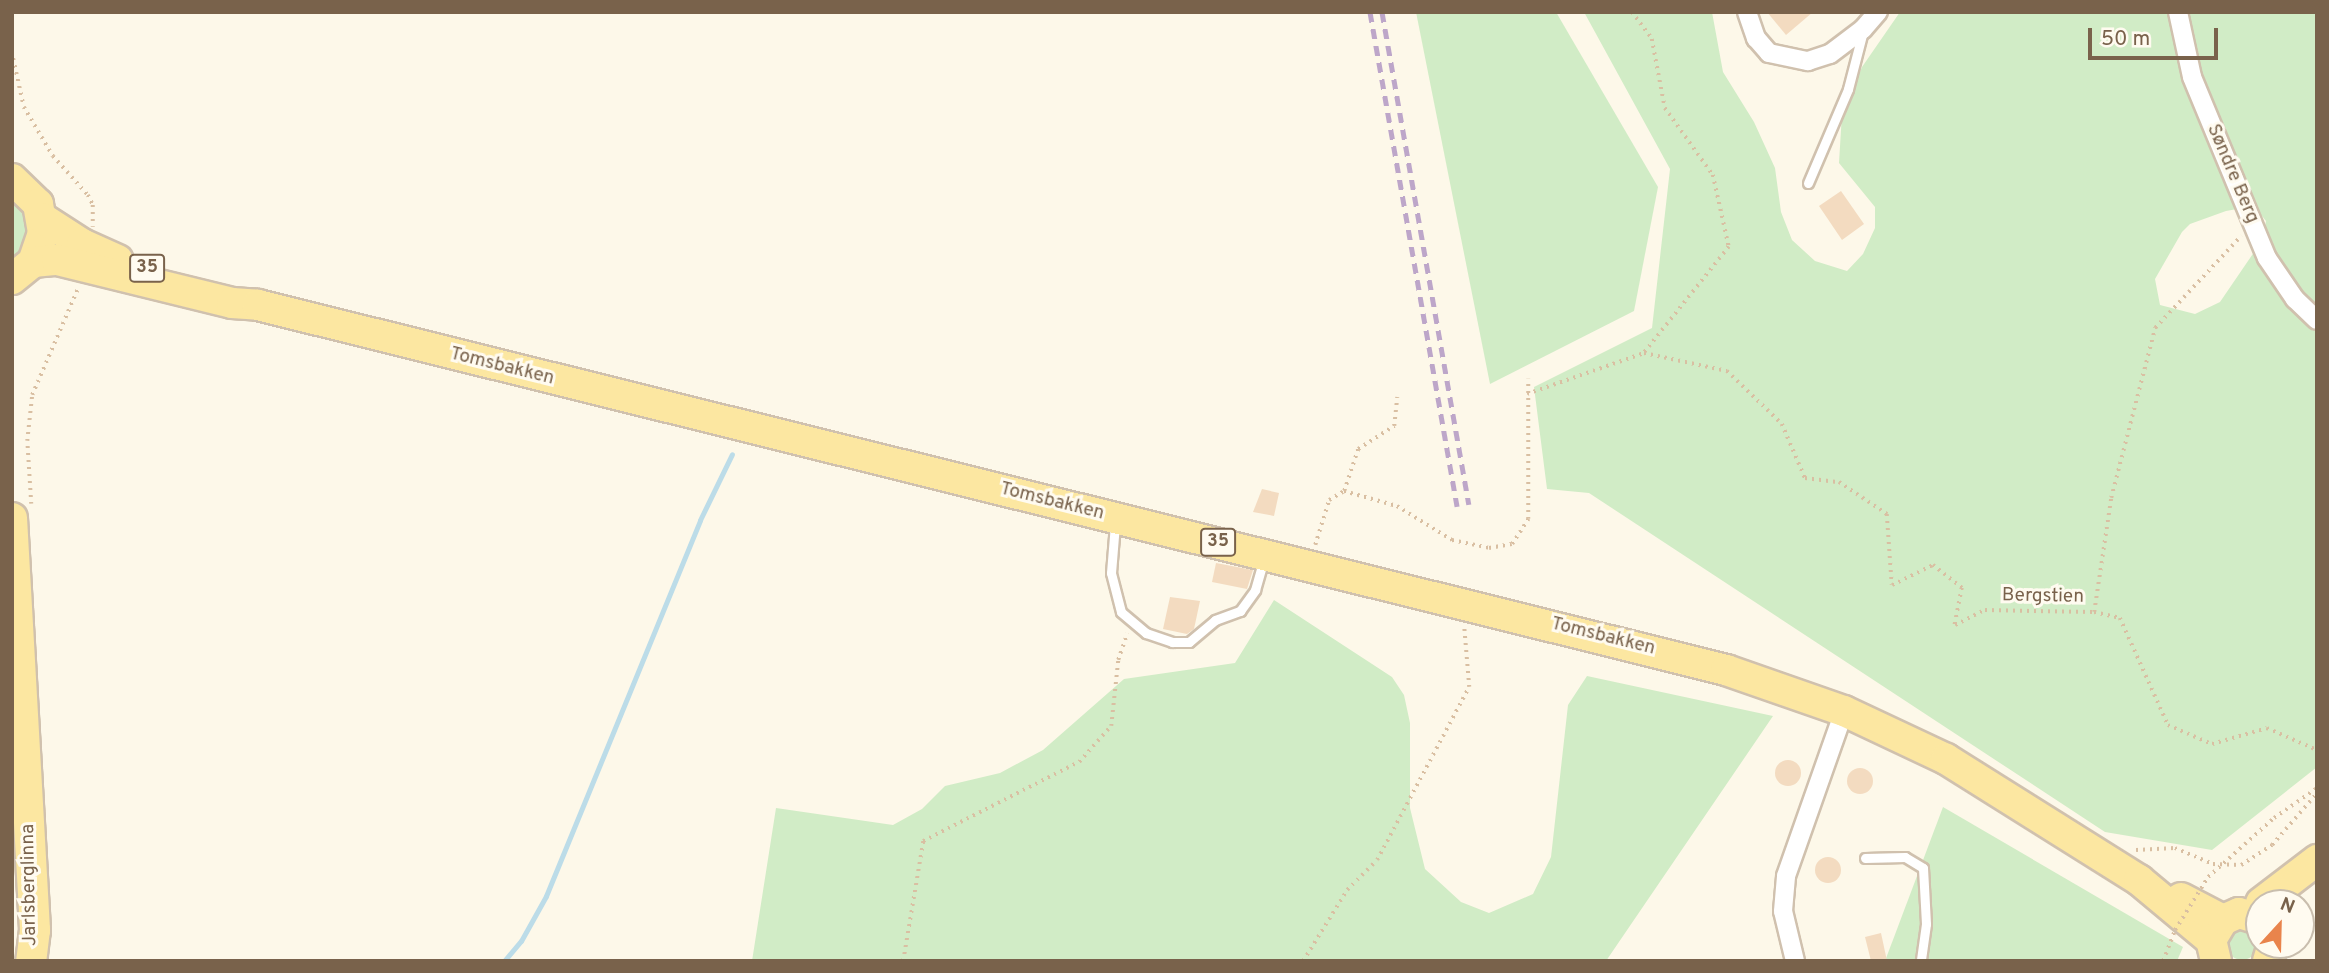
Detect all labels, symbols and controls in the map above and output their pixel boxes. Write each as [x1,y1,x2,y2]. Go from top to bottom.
scale bar [2091,14,2220,58]
text: 50 m [2101,26,2150,53]
street label: Søndre Berg [2201,121,2263,227]
road number: 35 [128,254,166,282]
street label: Tomsbakken [448,343,556,391]
street label: Tomsbakken [998,478,1106,526]
road number: 35 [1199,528,1237,556]
street label: Bergstien [2002,585,2084,609]
street label: Tomsbakken [1549,613,1657,661]
street label: Jarlsberglinna [18,824,42,946]
north arrow [2245,889,2315,959]
text: N [2276,893,2298,920]

